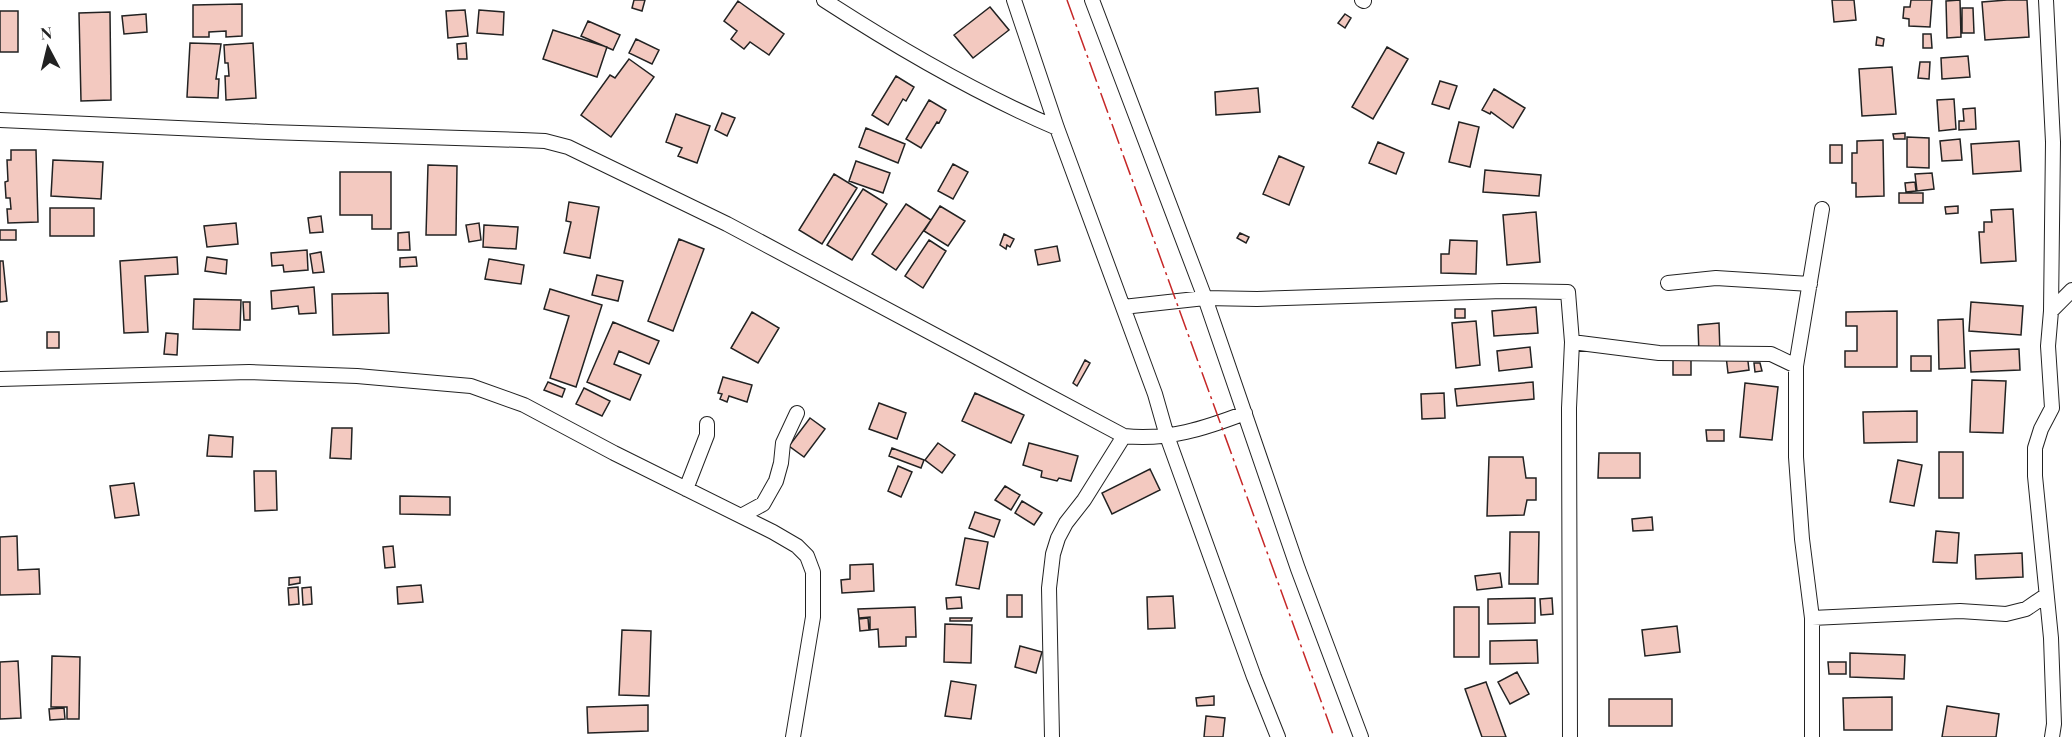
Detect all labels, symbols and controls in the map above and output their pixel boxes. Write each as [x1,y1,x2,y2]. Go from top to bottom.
north arrow [18,18,78,78]
text: N [39,21,54,44]

